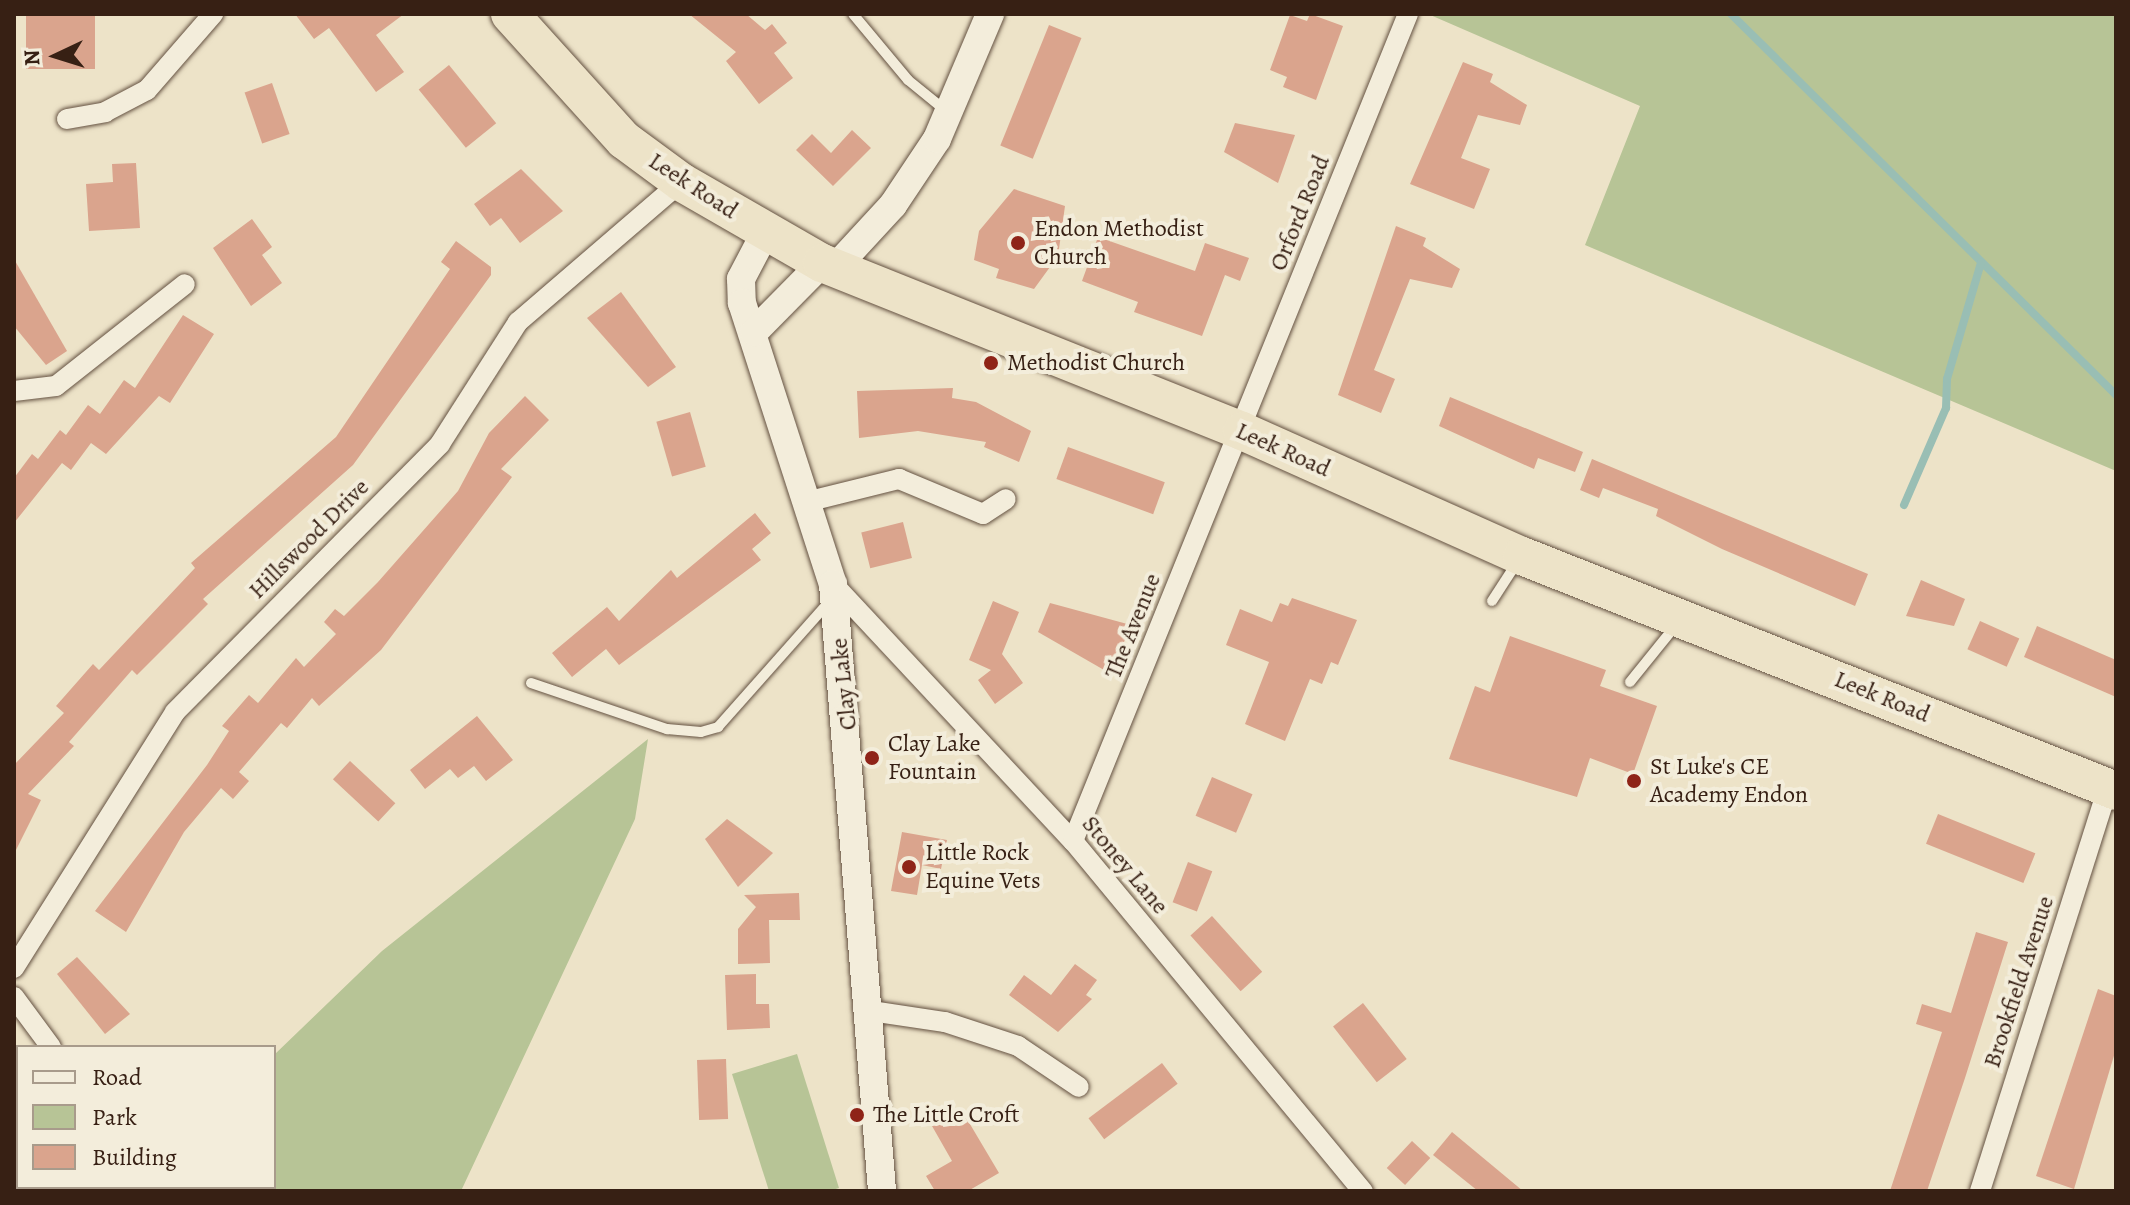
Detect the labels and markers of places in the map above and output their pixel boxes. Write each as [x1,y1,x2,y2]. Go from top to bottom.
place label: Endon Methodist Church [1034,215,1204,271]
marker: Endon Methodist Church [1009,234,1027,252]
place label: Methodist Church [1007,349,1185,377]
marker: Methodist Church [982,354,1000,372]
place label: Clay Lake Fountain [888,730,981,786]
marker: Clay Lake Fountain [863,749,881,767]
place label: St Luke's CE Academy Endon [1650,753,1808,809]
marker: St Luke's CE Academy Endon [1625,772,1643,790]
place label: Little Rock Equine Vets [925,839,1041,895]
marker: Little Rock Equine Vets [900,858,918,876]
place label: The Little Croft [873,1101,1019,1129]
marker: The Little Croft [848,1106,866,1124]

